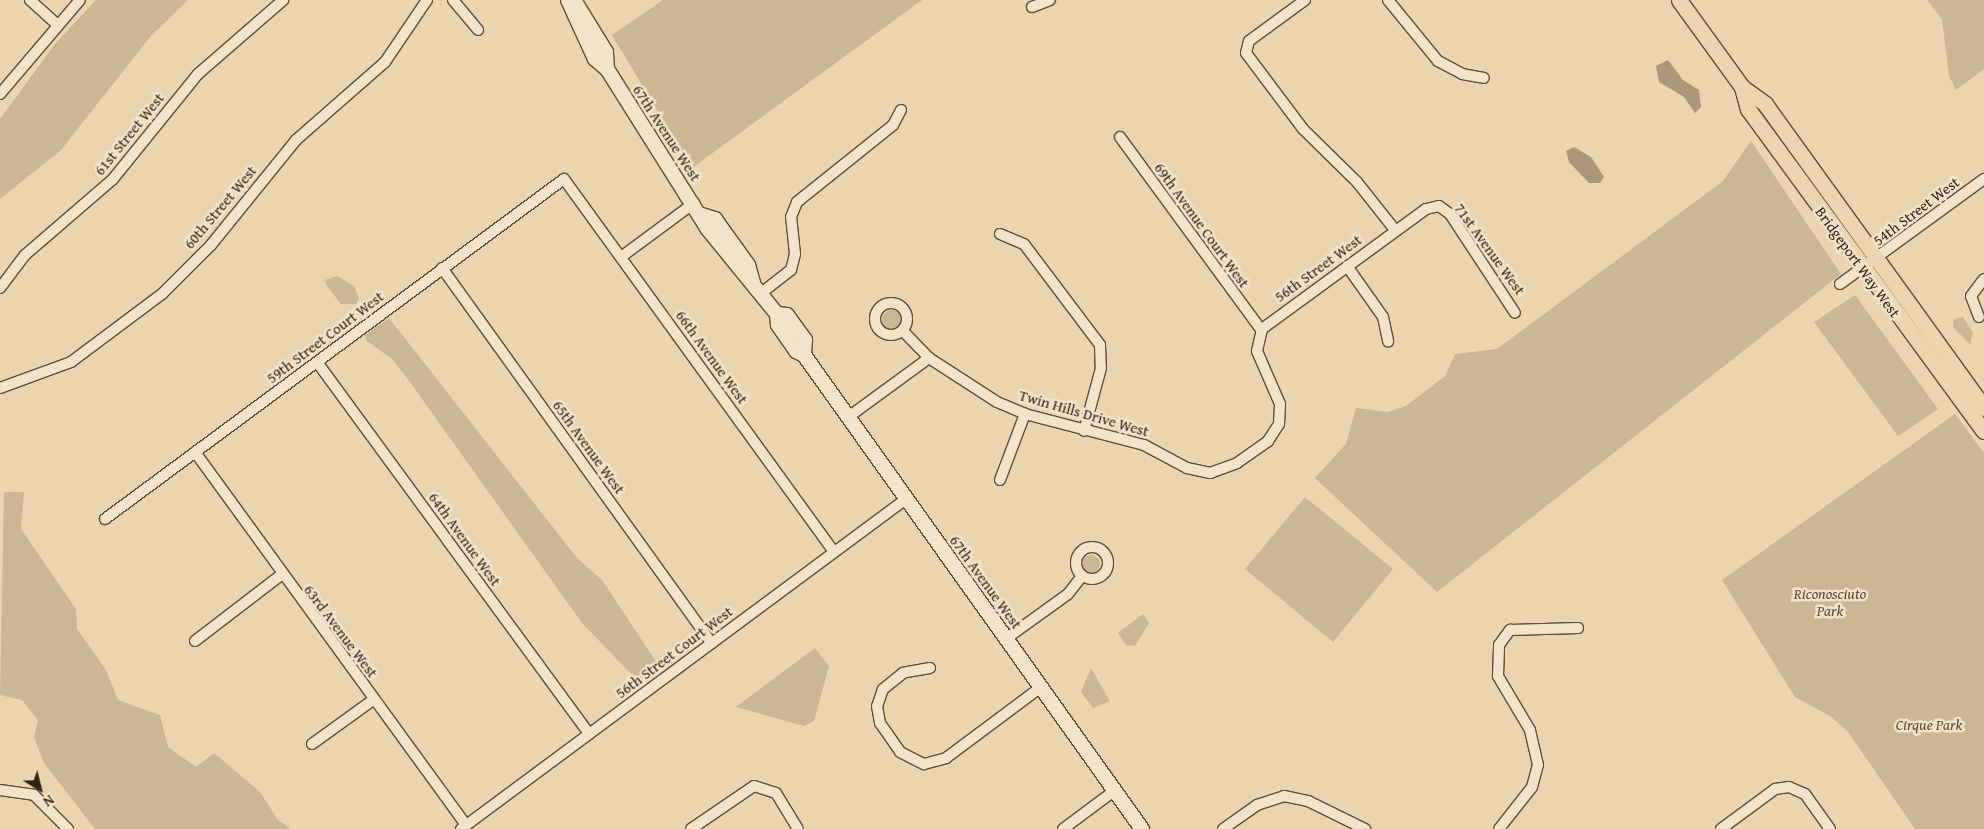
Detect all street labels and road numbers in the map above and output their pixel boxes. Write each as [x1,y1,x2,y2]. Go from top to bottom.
street label: 67th Avenue West [629,81,705,185]
street label: 61st Street West [90,89,168,179]
street label: 69th Avenue Court West [1151,159,1253,291]
street label: 60th Street West [180,162,260,252]
street label: 54th Street West [1869,173,1963,249]
street label: 71st Avenue West [1451,200,1529,298]
street label: Bridgeport Way West [1812,203,1904,321]
street label: 56th Street West [1271,230,1365,306]
street label: 59th Street Court West [263,287,387,387]
street label: 66th Avenue West [672,307,752,407]
street label: Twin Hills Drive West [1017,386,1151,440]
street label: 65th Avenue West [549,397,629,497]
street label: 64th Avenue West [425,489,505,589]
street label: 67th Avenue West [946,532,1026,632]
street label: 63rd Avenue West [300,581,382,681]
street label: 56th Street Court West [612,602,736,702]

